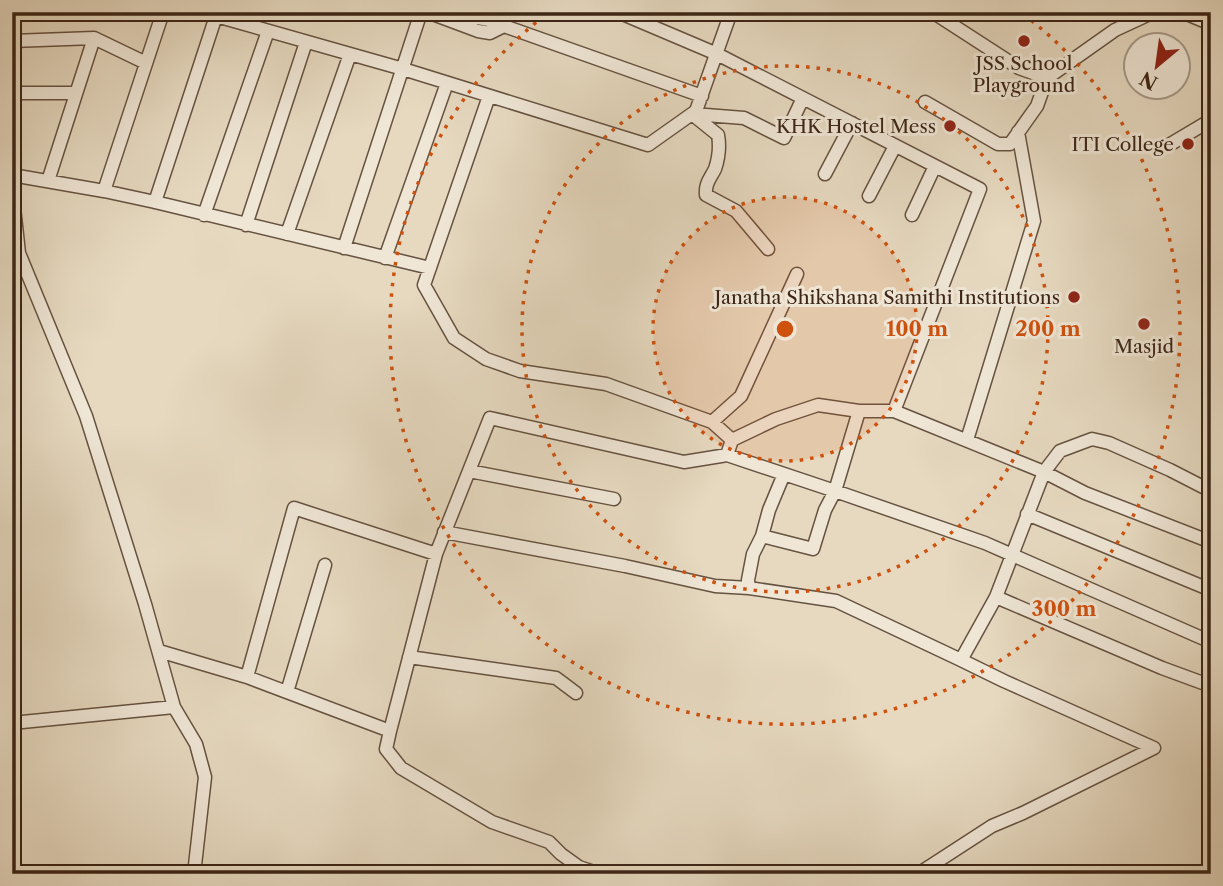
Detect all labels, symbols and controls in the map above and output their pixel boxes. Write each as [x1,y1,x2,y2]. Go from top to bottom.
north arrow [1122,32,1192,102]
marker: JSS School Playground [1016,33,1032,49]
place label: JSS School Playground [973,52,1076,97]
text: N [1136,66,1162,94]
place label: KHK Hostel Mess [776,115,936,138]
marker: KHK Hostel Mess [942,118,958,134]
place label: ITI College [1072,133,1174,156]
marker: ITI College [1180,136,1196,152]
place label: Janatha Shikshana Samithi Institutions [711,286,1060,309]
marker: Janatha Shikshana Samithi Institutions [1066,289,1082,305]
text: 100 m [886,316,948,341]
text: 200 m [1015,316,1081,341]
marker: Masjid [1136,316,1152,332]
centre of rings [773,317,797,341]
place label: Masjid [1114,335,1174,358]
text: 300 m [1032,596,1096,621]

